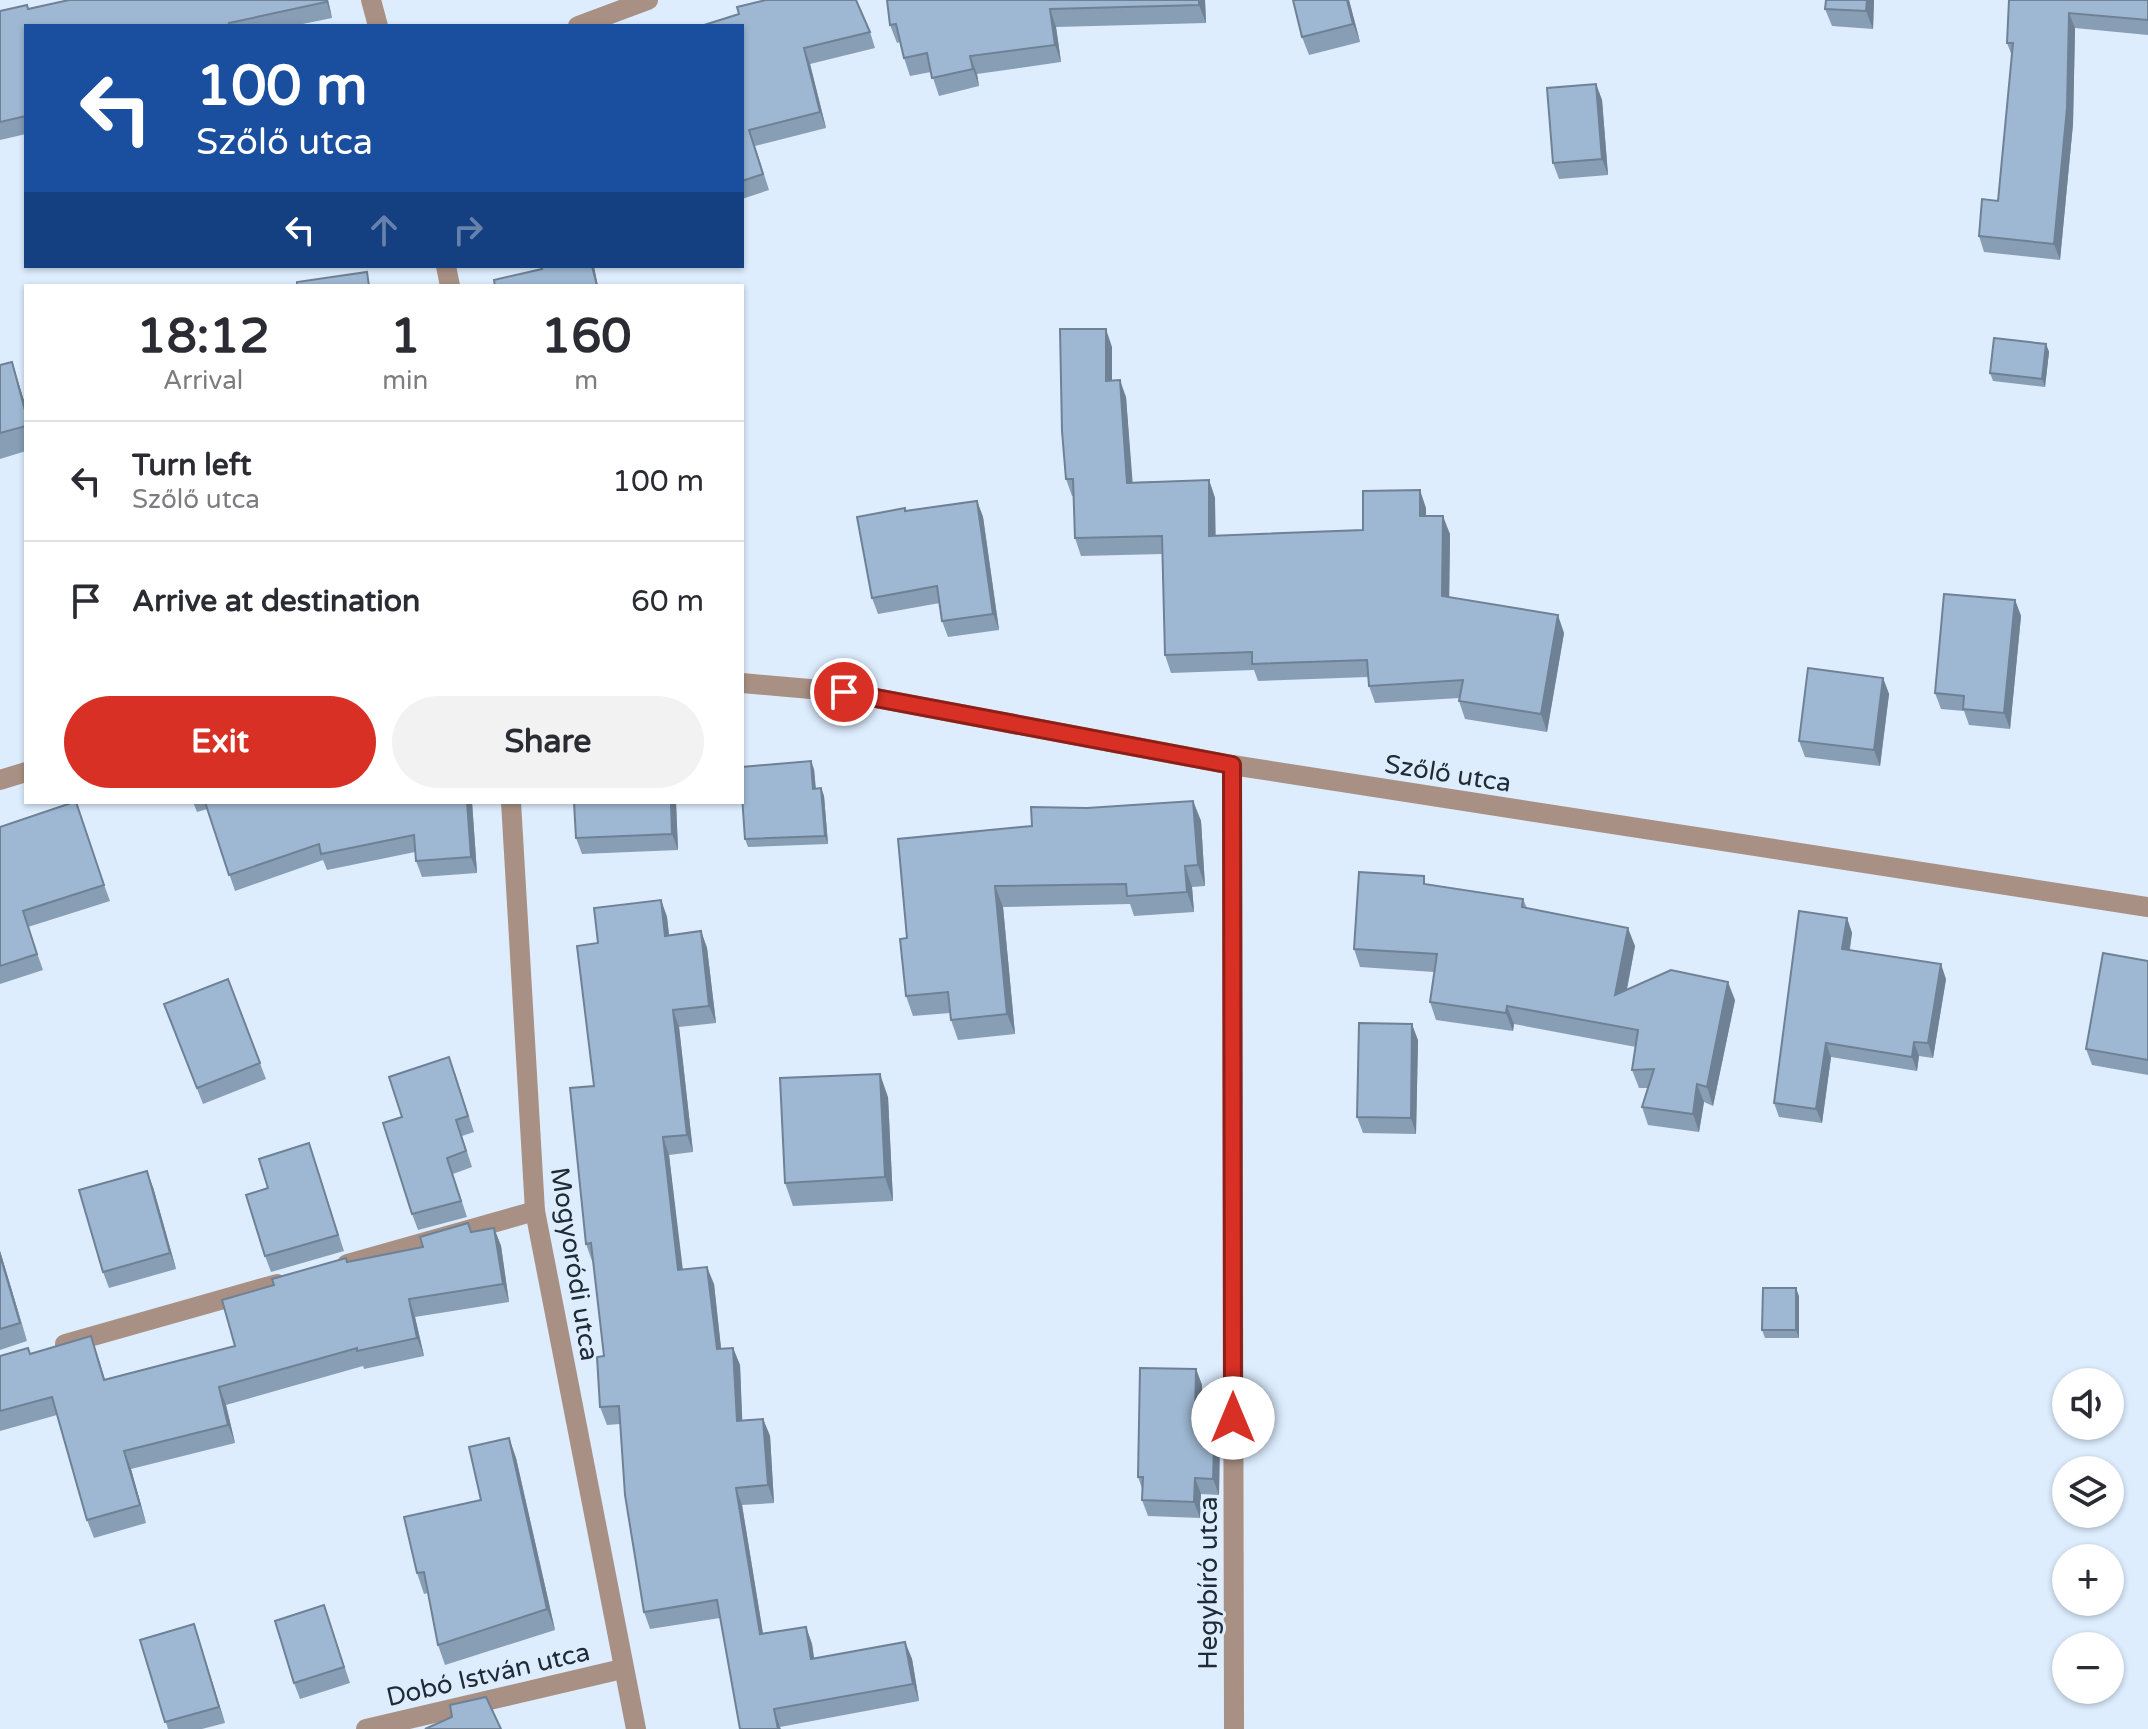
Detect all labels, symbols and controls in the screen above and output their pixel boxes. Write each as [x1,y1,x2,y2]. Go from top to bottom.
text: 100 m [196,53,367,120]
icon: left [64,56,168,160]
text: Szőlő utca [196,121,373,164]
icon: left [278,208,322,252]
icon: ahead [362,208,406,252]
icon: right [446,208,490,252]
text: 18:12 [137,308,270,366]
text: 1 [390,308,420,366]
text: 160 [541,308,631,366]
text: Arrival [163,365,243,396]
text: min [382,365,428,396]
text: m [574,365,598,396]
text: Turn left [132,447,251,484]
icon: left [64,459,108,503]
text: 100 m [612,463,704,500]
text: Szőlő utca [132,484,260,515]
icon: arrive [64,579,108,623]
text: Arrive at destination [132,583,420,620]
text: 60 m [631,583,704,620]
pin [810,658,878,726]
icon: arrive [822,670,866,714]
button: Exit [64,696,376,788]
button: Share [392,696,704,788]
street label: Szőlő utca [1382,748,1513,799]
street label: Mogyoródi utca [544,1165,605,1363]
map controls [2052,1368,2124,1704]
button: sound [2052,1368,2124,1440]
position arrow [1191,1376,1275,1460]
button: layers [2052,1456,2124,1528]
street label: Hegybíró utca [1193,1496,1224,1670]
button: + [2052,1544,2124,1616]
button: − [2052,1632,2124,1704]
street label: Dobó István utca [383,1636,593,1713]

